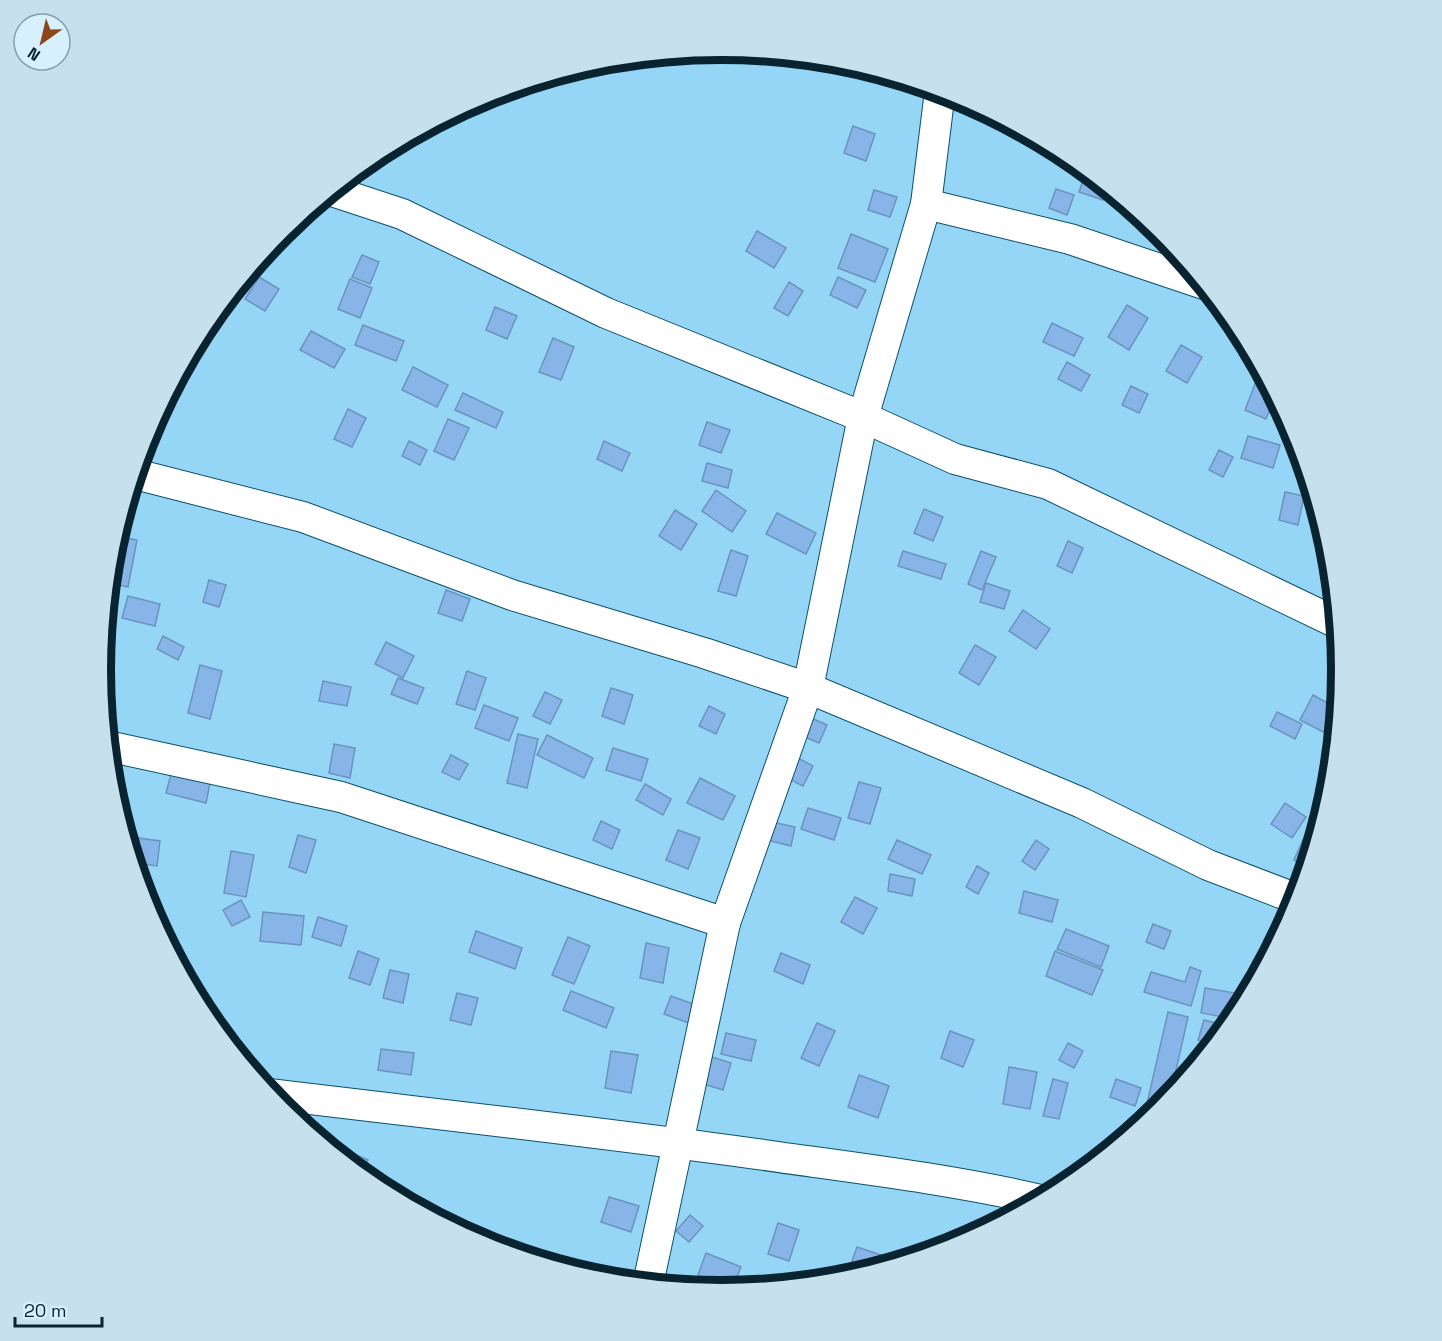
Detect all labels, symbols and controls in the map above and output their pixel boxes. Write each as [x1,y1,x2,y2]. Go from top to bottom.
north arrow [12,12,72,72]
text: N [24,42,44,66]
scale bar [15,1290,102,1328]
text: 20 m [24,1299,67,1322]

